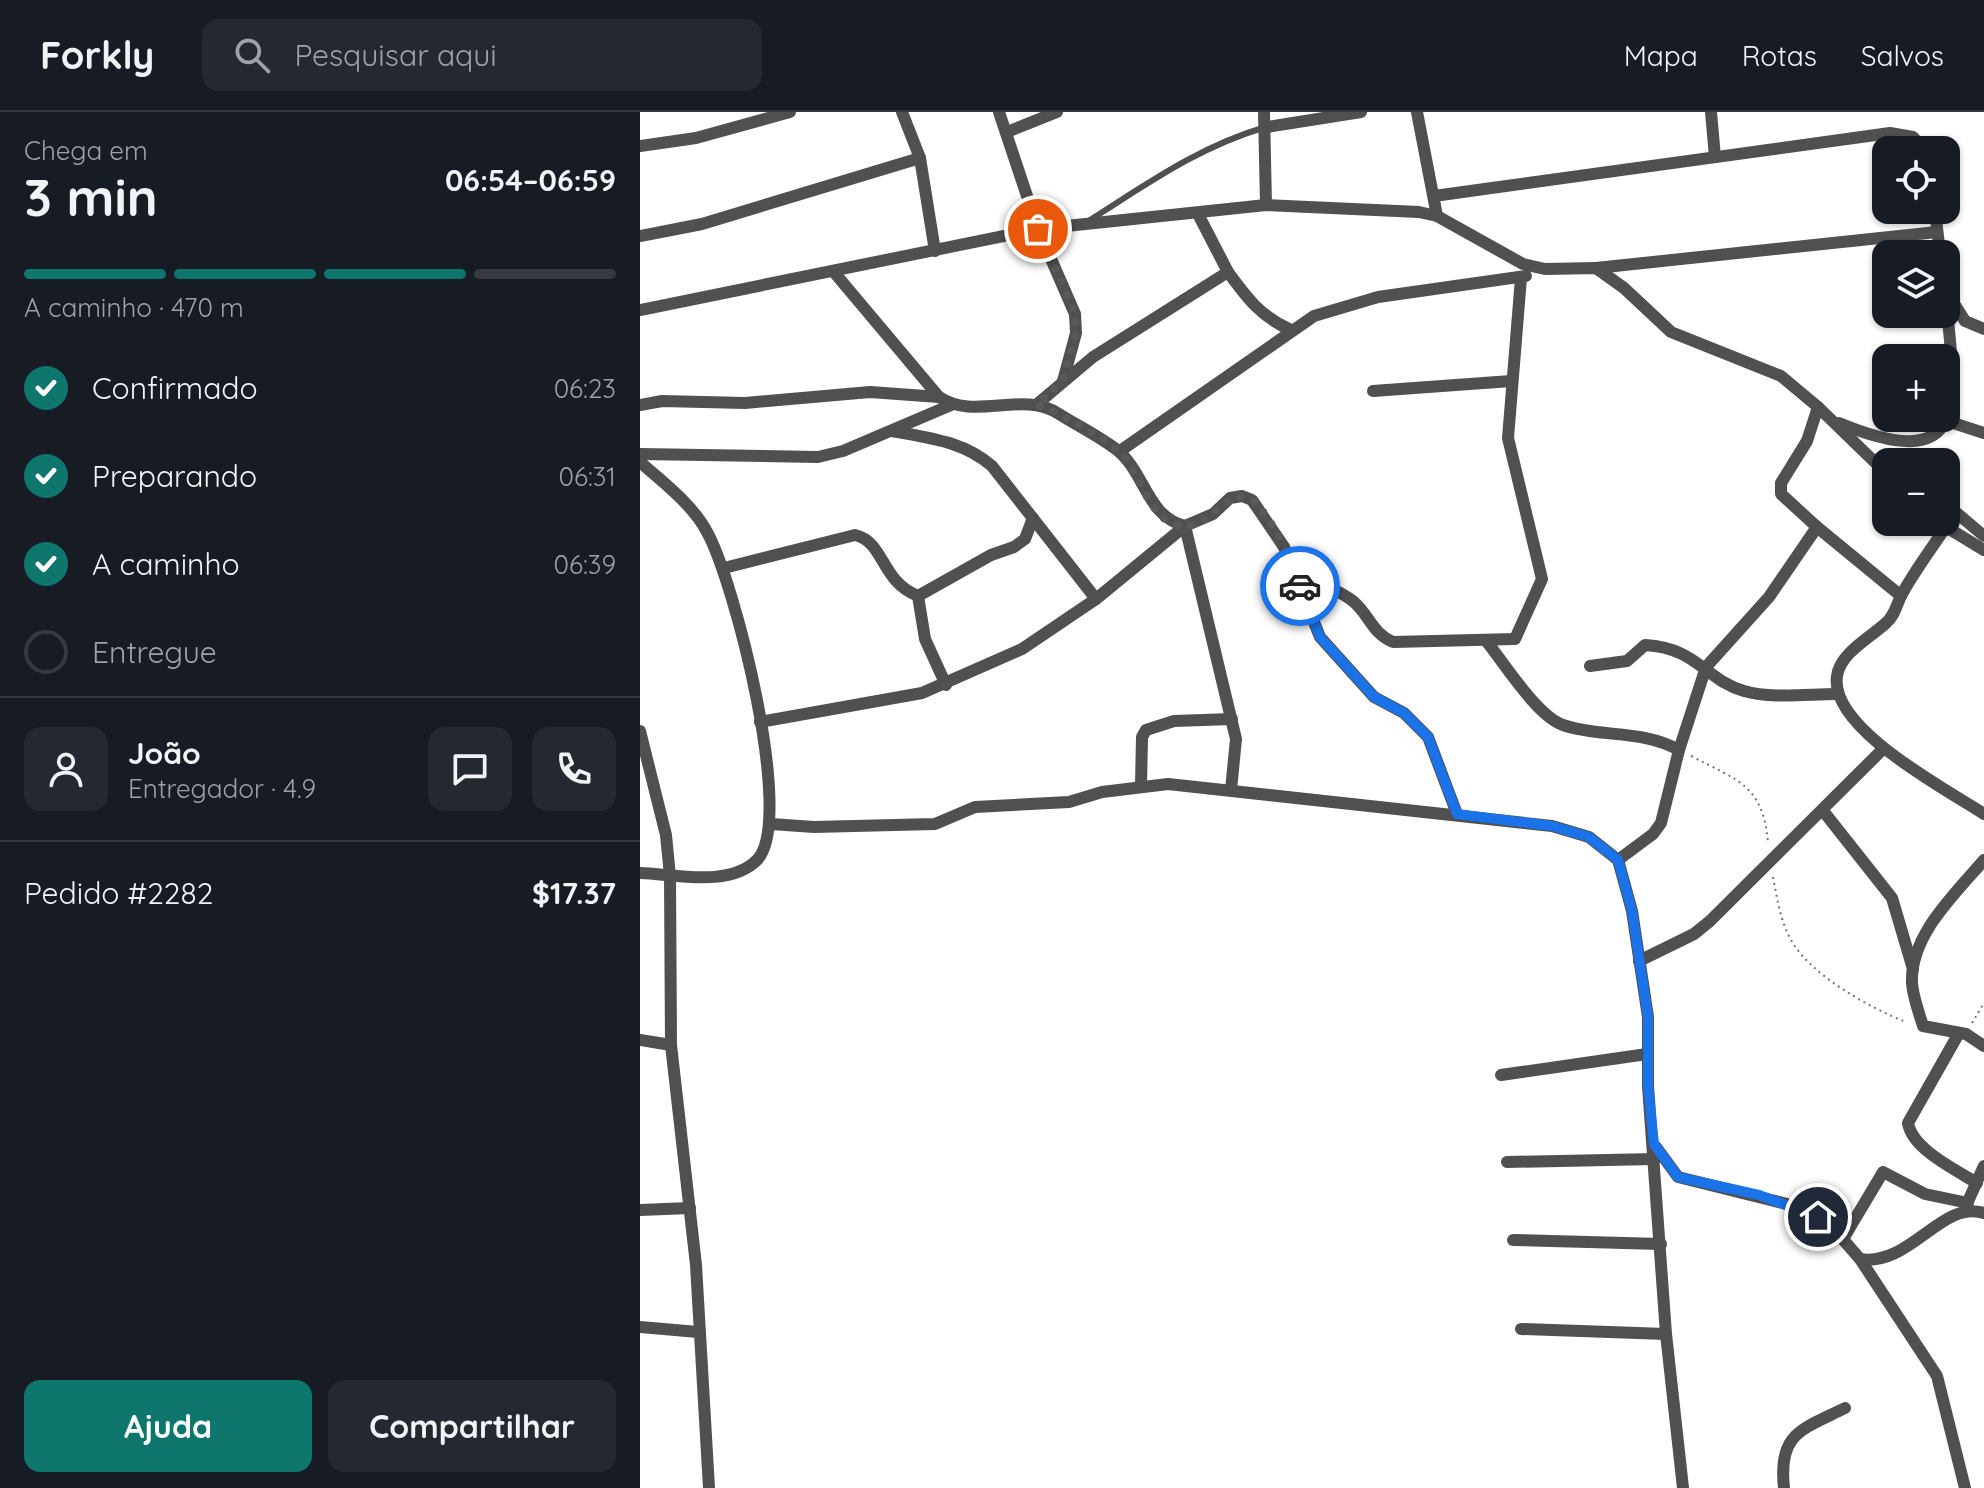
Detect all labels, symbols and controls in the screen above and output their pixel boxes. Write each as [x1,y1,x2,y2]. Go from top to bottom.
search box [202,19,762,91]
text: Forkly [40,31,154,79]
icon: search [230,33,274,77]
text: Pesquisar aqui [294,36,497,74]
text: Mapa [1624,38,1698,73]
text: Rotas [1742,38,1817,73]
text: Salvos [1861,38,1944,73]
text: Chega em [24,134,148,167]
map controls [1872,136,1960,536]
button: locate [1872,136,1960,224]
text: 06:54–06:59 [445,161,616,199]
text: 3 min [24,164,158,229]
pin [1004,195,1072,263]
icon: bag [1016,207,1060,251]
button: layers [1872,240,1960,328]
text: A caminho · 470 m [24,291,244,324]
button: + [1872,344,1960,432]
icon: check [24,366,68,410]
text: Confirmado [92,369,258,407]
text: 06:23 [554,372,616,405]
button: − [1872,448,1960,536]
icon: check [24,454,68,498]
text: Preparando [92,457,257,495]
text: 06:31 [558,460,616,493]
icon: check [24,542,68,586]
text: A caminho [92,545,240,583]
courier [1260,546,1340,626]
text: 06:39 [554,548,616,581]
icon: car [1278,564,1322,608]
text: Entregue [92,633,217,671]
button: person [24,727,108,811]
button: chat [428,727,512,811]
button: phone [532,727,616,811]
text: João [128,734,201,772]
text: Entregador · 4.9 [128,772,316,805]
text: Pedido #2282 [24,874,213,912]
text: $17.37 [532,874,616,912]
pin [1784,1183,1852,1251]
icon: home [1796,1195,1840,1239]
button: Ajuda [24,1380,312,1472]
button: Compartilhar [328,1380,616,1472]

